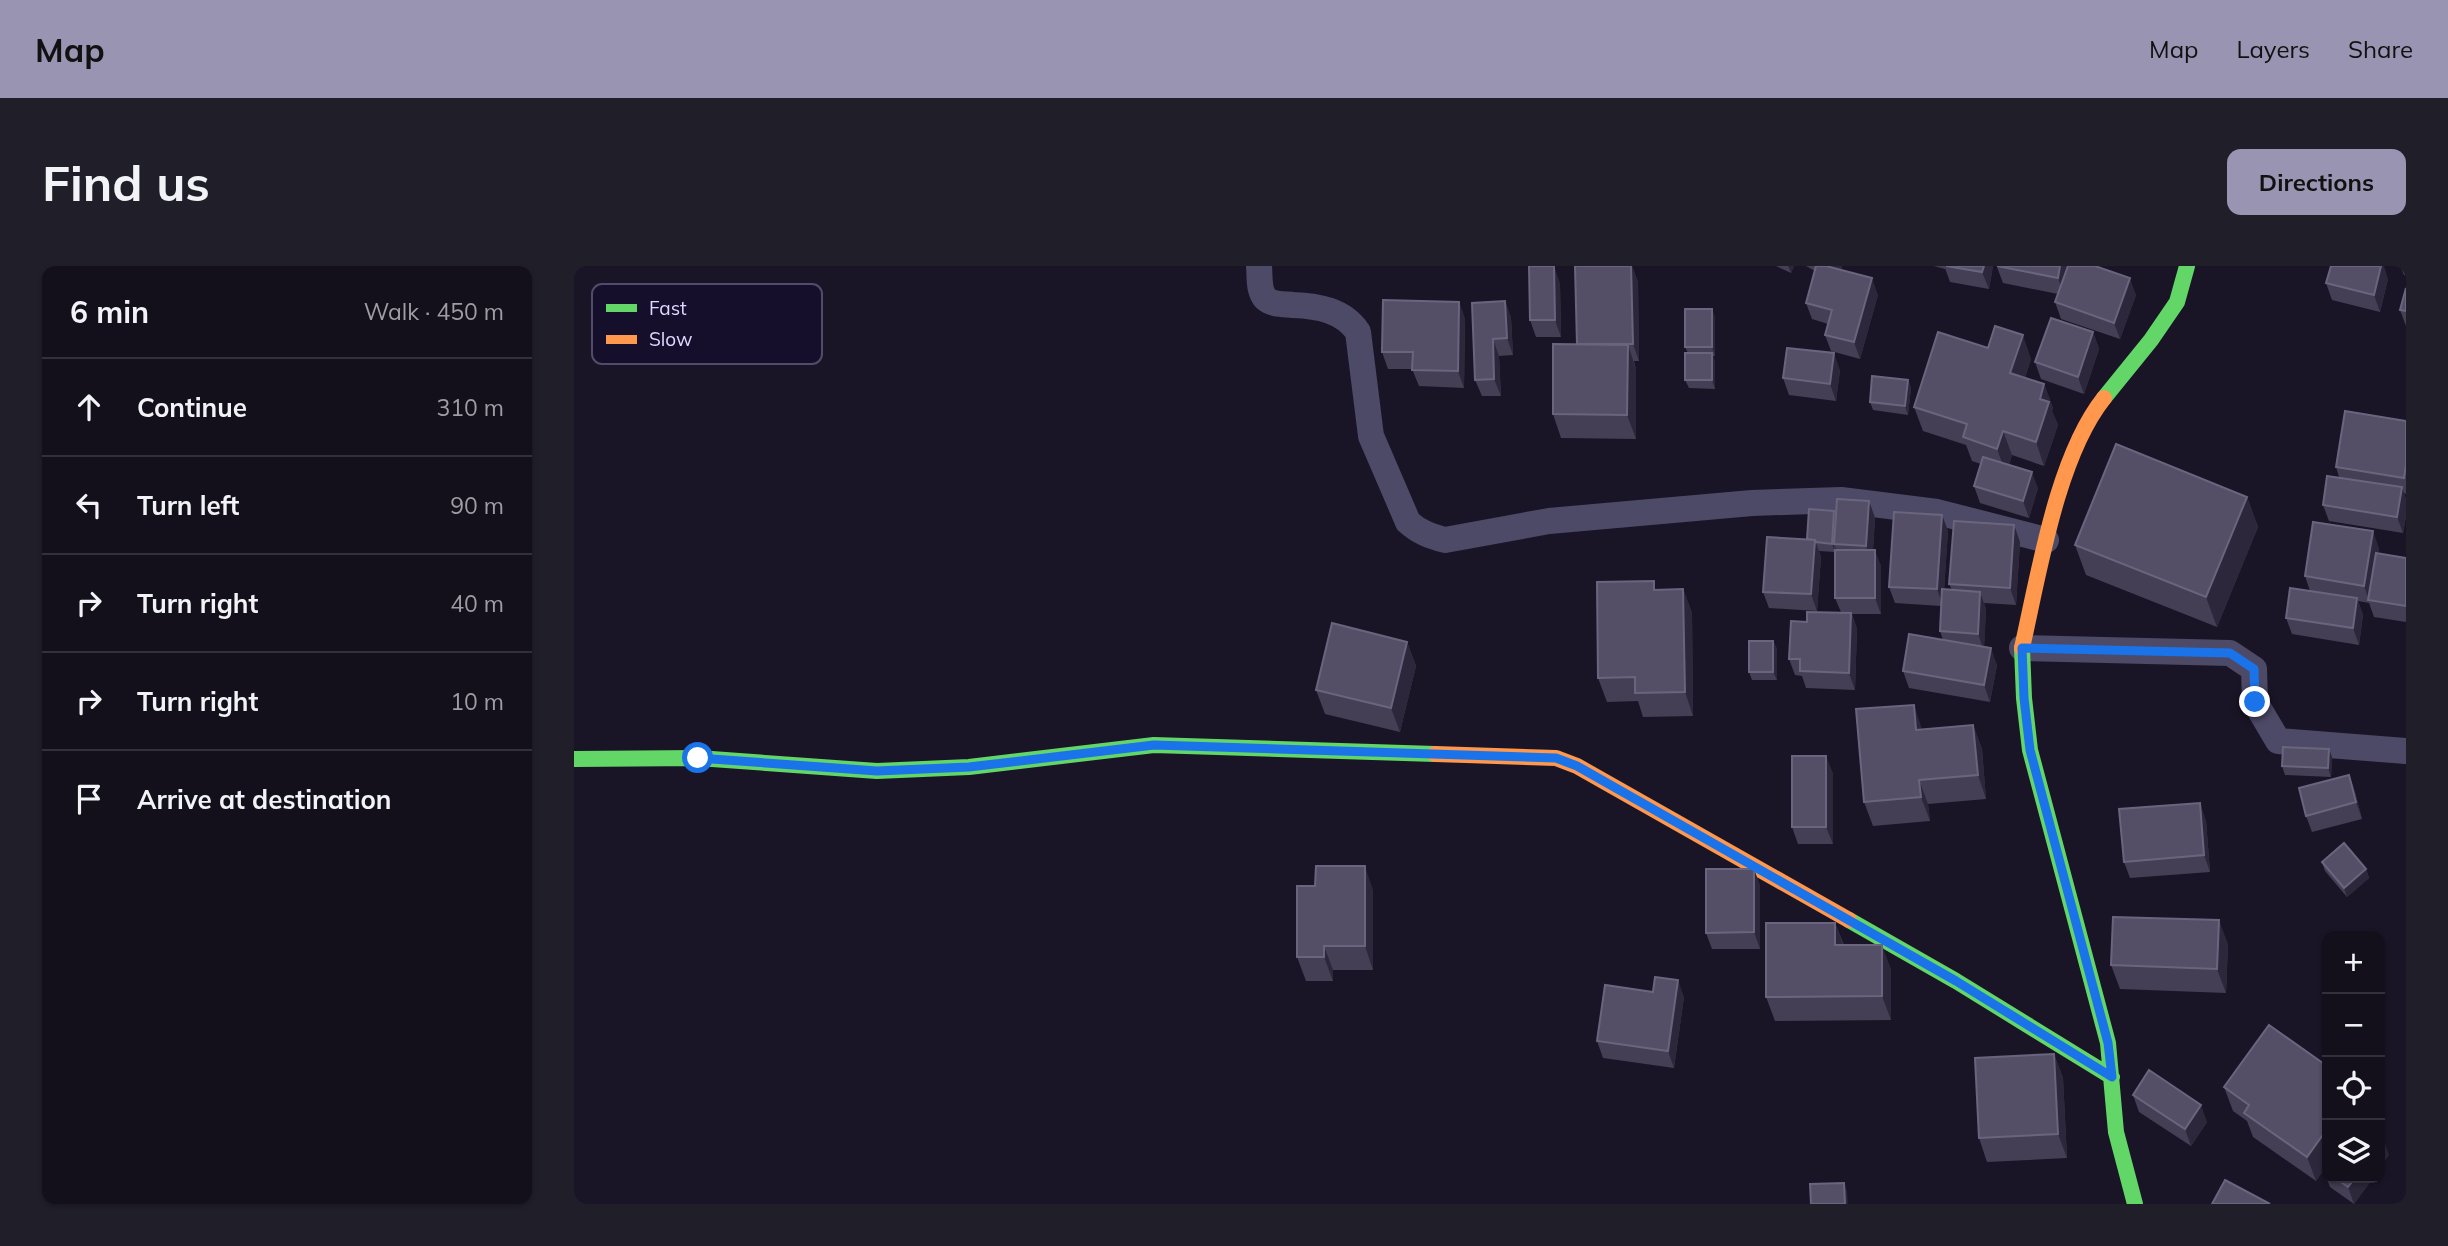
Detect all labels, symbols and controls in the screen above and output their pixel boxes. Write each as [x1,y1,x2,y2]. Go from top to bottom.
text: Map [35,29,105,70]
text: Map [2149,34,2198,64]
text: Layers [2236,34,2310,64]
text: Share [2348,34,2413,64]
button: Directions [2227,149,2406,215]
text: Find us [42,152,210,213]
legend [592,284,822,364]
text: 6 min [70,293,149,331]
text: Fast [649,296,687,320]
text: Walk · 450 m [364,297,504,326]
text: Slow [649,327,693,351]
icon: ahead [70,388,108,426]
text: Continue [137,391,247,424]
text: 310 m [436,393,504,422]
icon: left [70,486,108,524]
text: Turn left [137,489,239,522]
text: 90 m [450,491,504,520]
icon: right [70,584,108,622]
text: Turn right [137,587,258,620]
text: 40 m [450,589,504,618]
icon: right [70,682,108,720]
text: Turn right [137,685,258,718]
route end [2239,686,2270,717]
text: 10 m [450,687,504,716]
route start [682,742,713,773]
icon: arrive [70,780,108,818]
text: Arrive at destination [137,783,392,816]
map controls [2322,931,2385,1183]
button: + [2322,931,2385,994]
button: − [2322,994,2385,1057]
button: locate [2322,1057,2385,1120]
button: layers [2322,1120,2385,1183]

